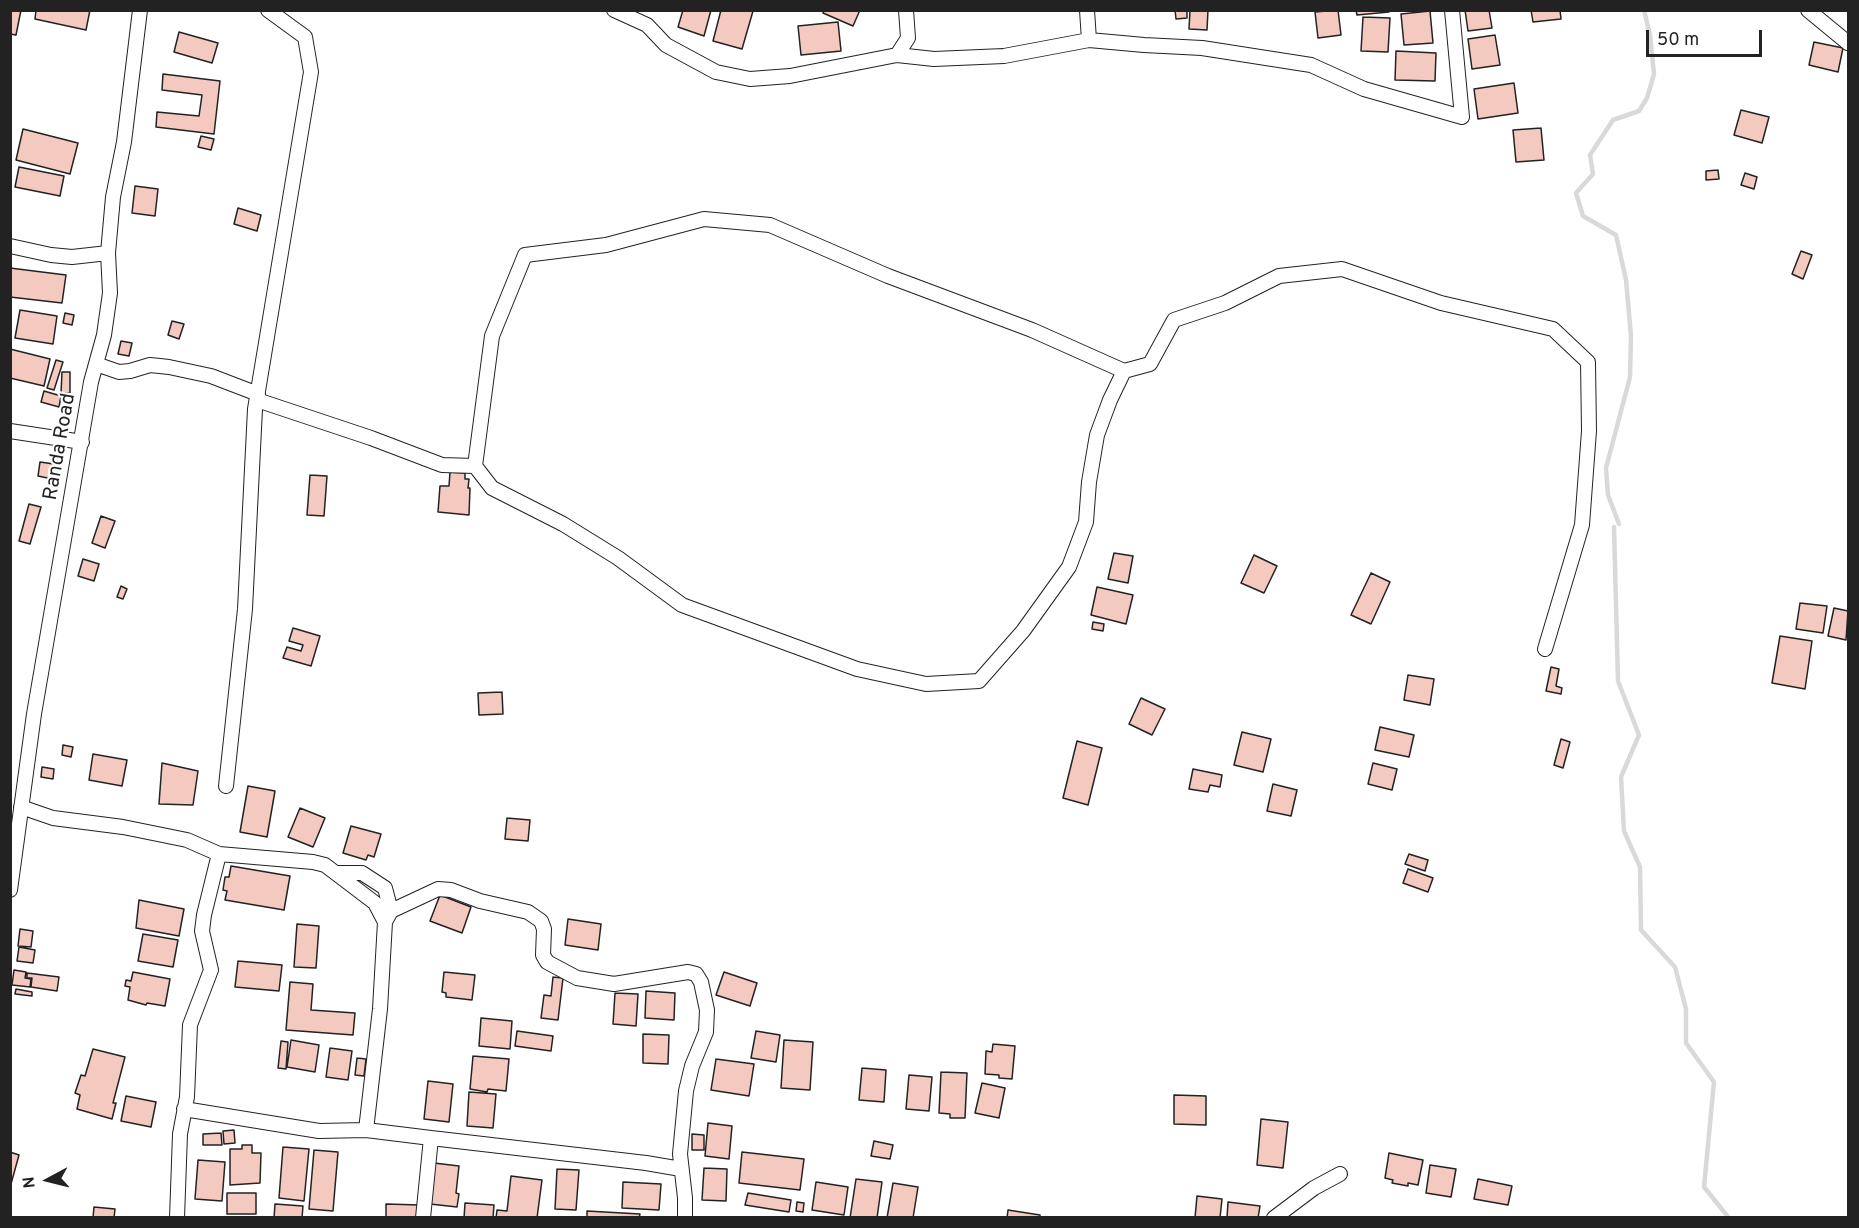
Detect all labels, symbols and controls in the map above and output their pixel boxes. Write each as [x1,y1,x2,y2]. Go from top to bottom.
scale bar [1649,18,1764,56]
text: 50 m [1657,29,1699,52]
street label: Randa Road [40,392,82,502]
north arrow [18,1150,78,1210]
text: N [20,1175,41,1189]

